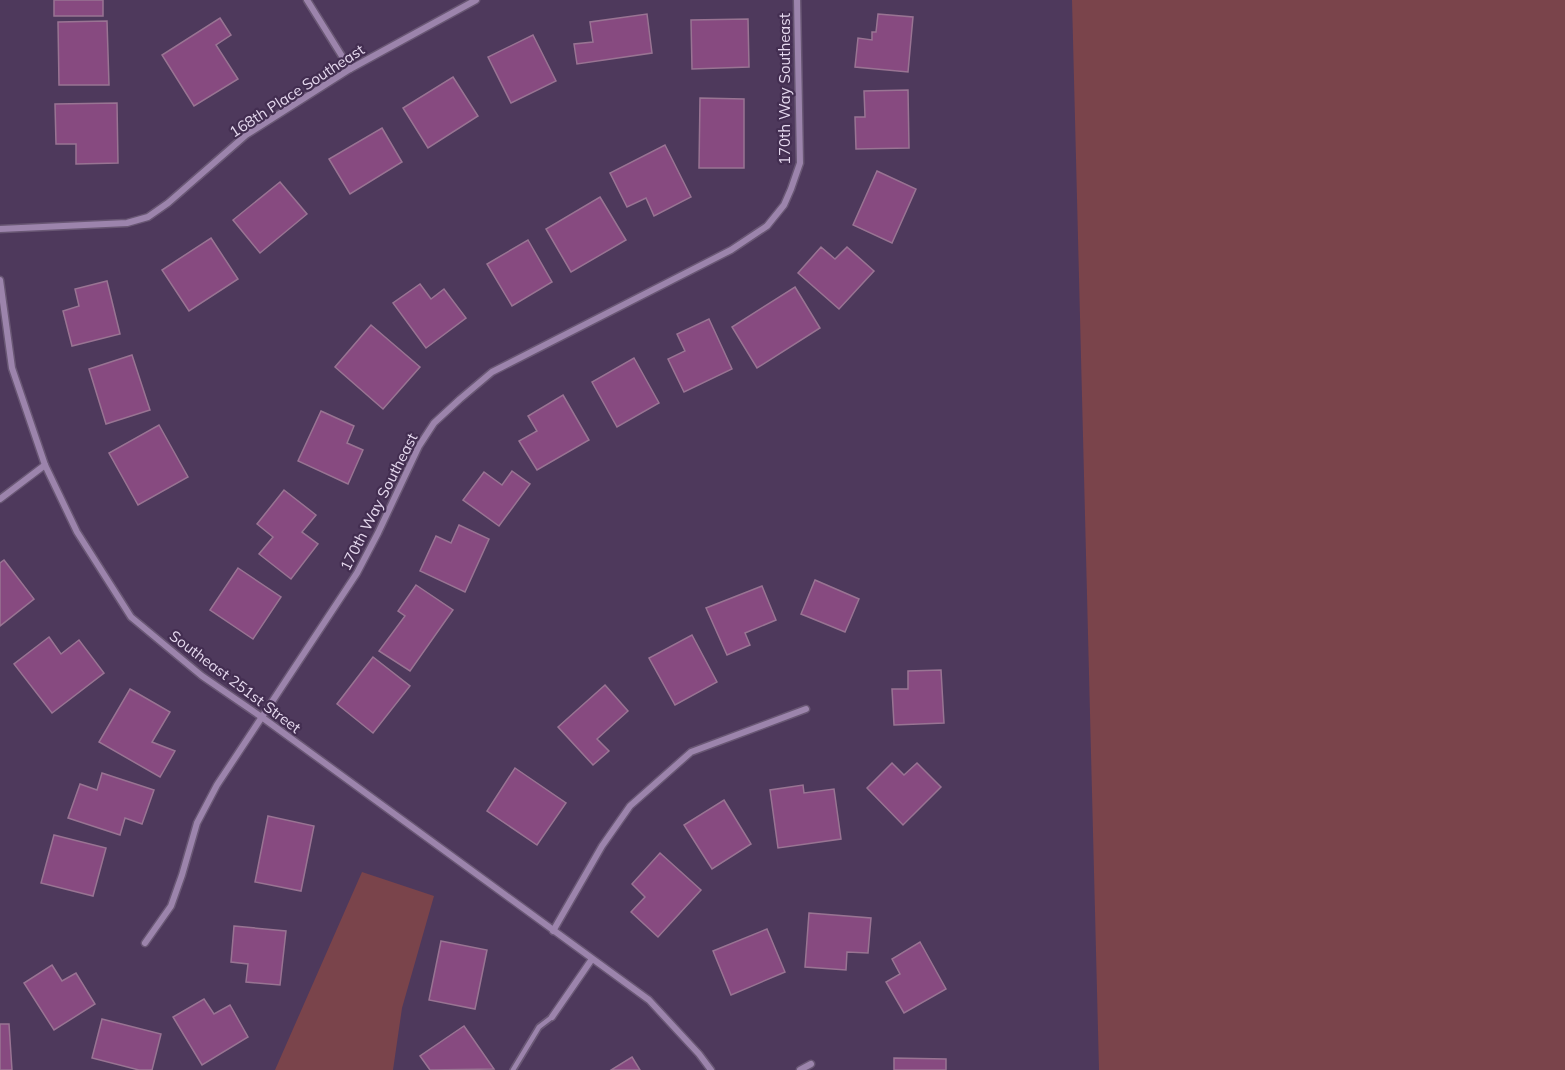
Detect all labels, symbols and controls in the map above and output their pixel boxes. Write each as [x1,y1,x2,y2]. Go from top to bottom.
street label: 170th Way Southeast [775,13,794,165]
street label: 168th Place Southeast [226,40,368,141]
street label: 170th Way Southeast [336,430,422,574]
street label: Southeast 251st Street [166,626,305,737]

